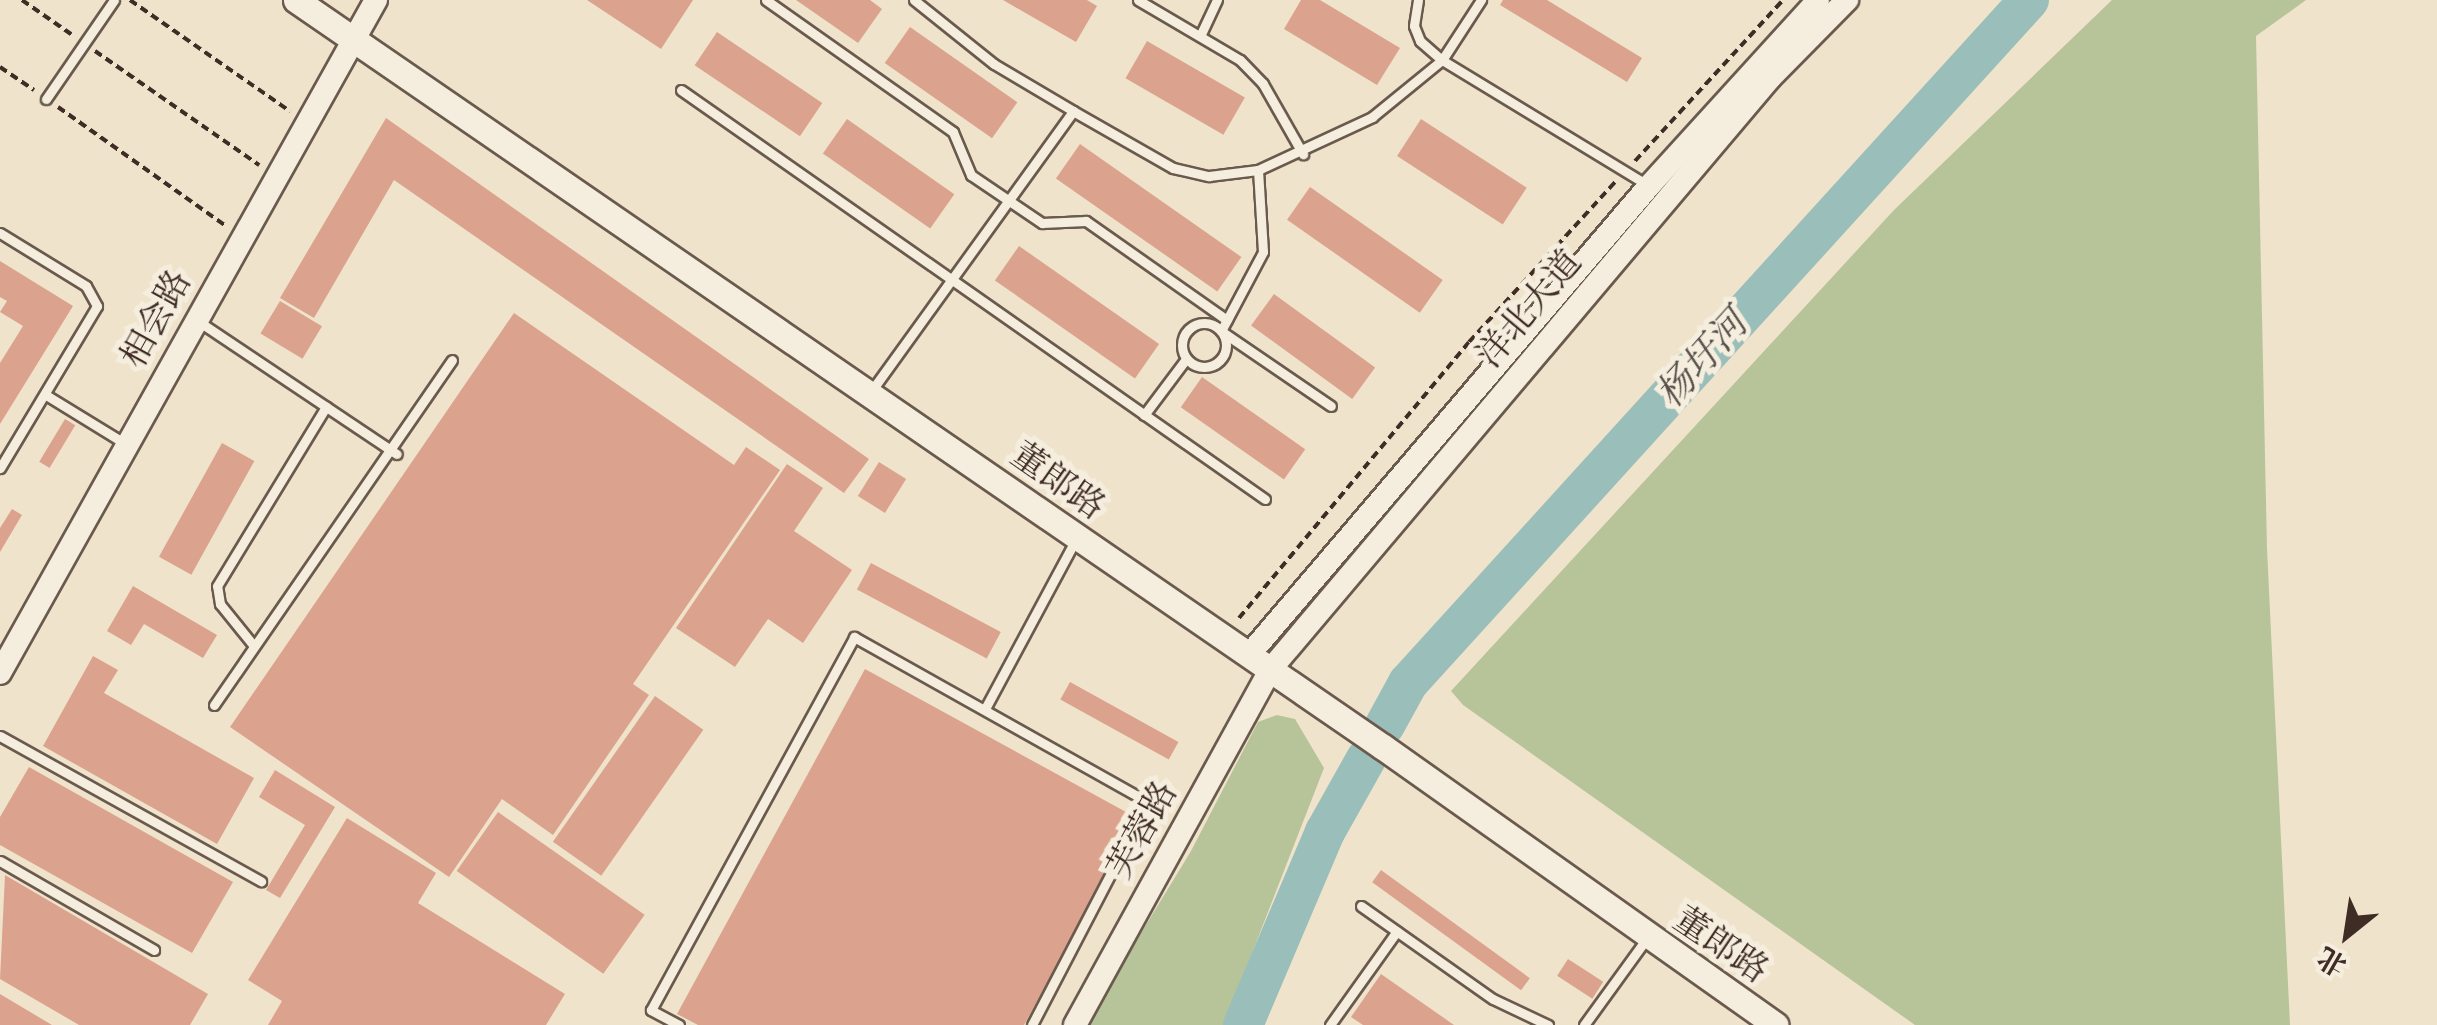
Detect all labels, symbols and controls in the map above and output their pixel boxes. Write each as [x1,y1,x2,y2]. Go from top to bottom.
street label: 洋北大道 [1468,242,1590,376]
street label: 相会路 [112,263,200,375]
water label: 杨圩河 [1647,301,1757,417]
street label: 董郎路 [1003,434,1113,528]
street label: 芙蓉路 [1098,774,1186,886]
north arrow [2297,885,2397,985]
street label: 董郎路 [1666,898,1776,992]
text: 北 [2311,939,2353,984]

